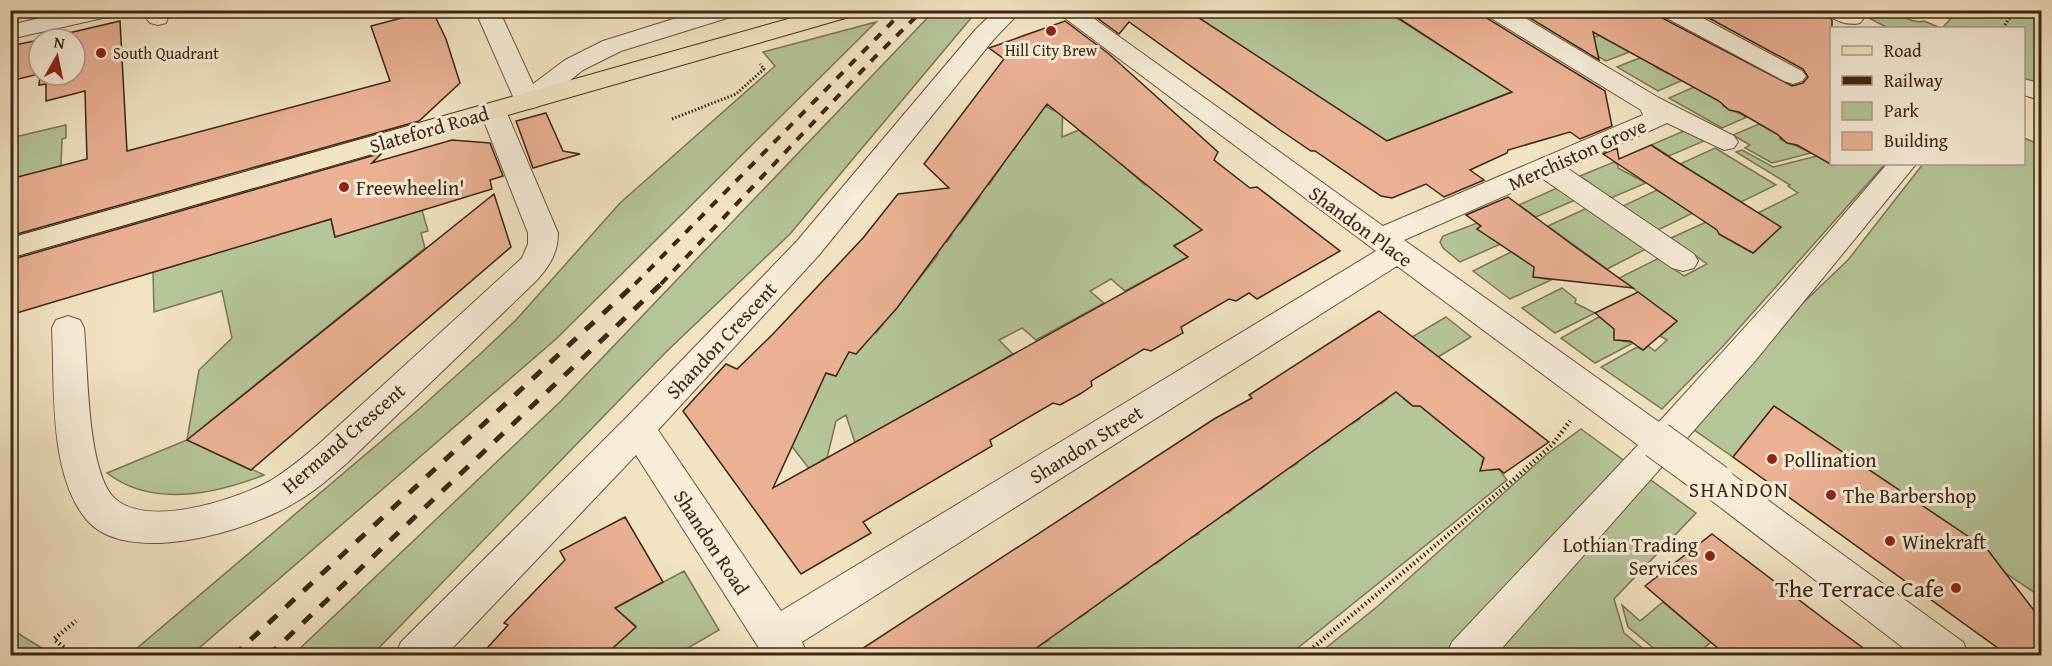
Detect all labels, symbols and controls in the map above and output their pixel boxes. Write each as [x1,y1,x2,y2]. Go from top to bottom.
marker: Hill City Brew [1044,24,1058,38]
north arrow [27,27,87,87]
legend [1830,27,2025,165]
text: N [52,29,67,55]
text: Road [1884,37,1922,64]
place label: Hill City Brew [1005,38,1098,62]
place label: South Quadrant [113,41,219,65]
marker: South Quadrant [94,46,108,60]
text: Railway [1884,67,1943,94]
text: Park [1884,97,1920,124]
street label: Slateford Road [366,98,492,160]
street label: Merchiston Grove [1503,111,1651,197]
text: Building [1884,127,1948,154]
place label: Freewheelin' [356,173,464,202]
street label: Shandon Place [1303,178,1419,274]
marker: Freewheelin' [337,180,351,194]
street label: Shandon Crescent [659,275,783,405]
street label: Hermand Crescent [275,376,411,500]
street label: Shandon Street [1024,398,1148,490]
place label: Pollination [1784,445,1877,474]
marker: Pollination [1765,452,1779,466]
district label: SHANDON [1689,474,1789,505]
place label: The Barbershop [1843,481,1977,510]
street label: Shandon Road [667,484,757,601]
marker: The Barbershop [1824,488,1838,502]
place label: Winekraft [1902,527,1986,556]
place label: Lothian Trading Services [1563,530,1698,582]
marker: Winekraft [1883,534,1897,548]
marker: Lothian Trading Services [1703,549,1717,563]
place label: The Terrace Cafe [1775,571,1944,606]
marker: The Terrace Cafe [1949,581,1963,595]

